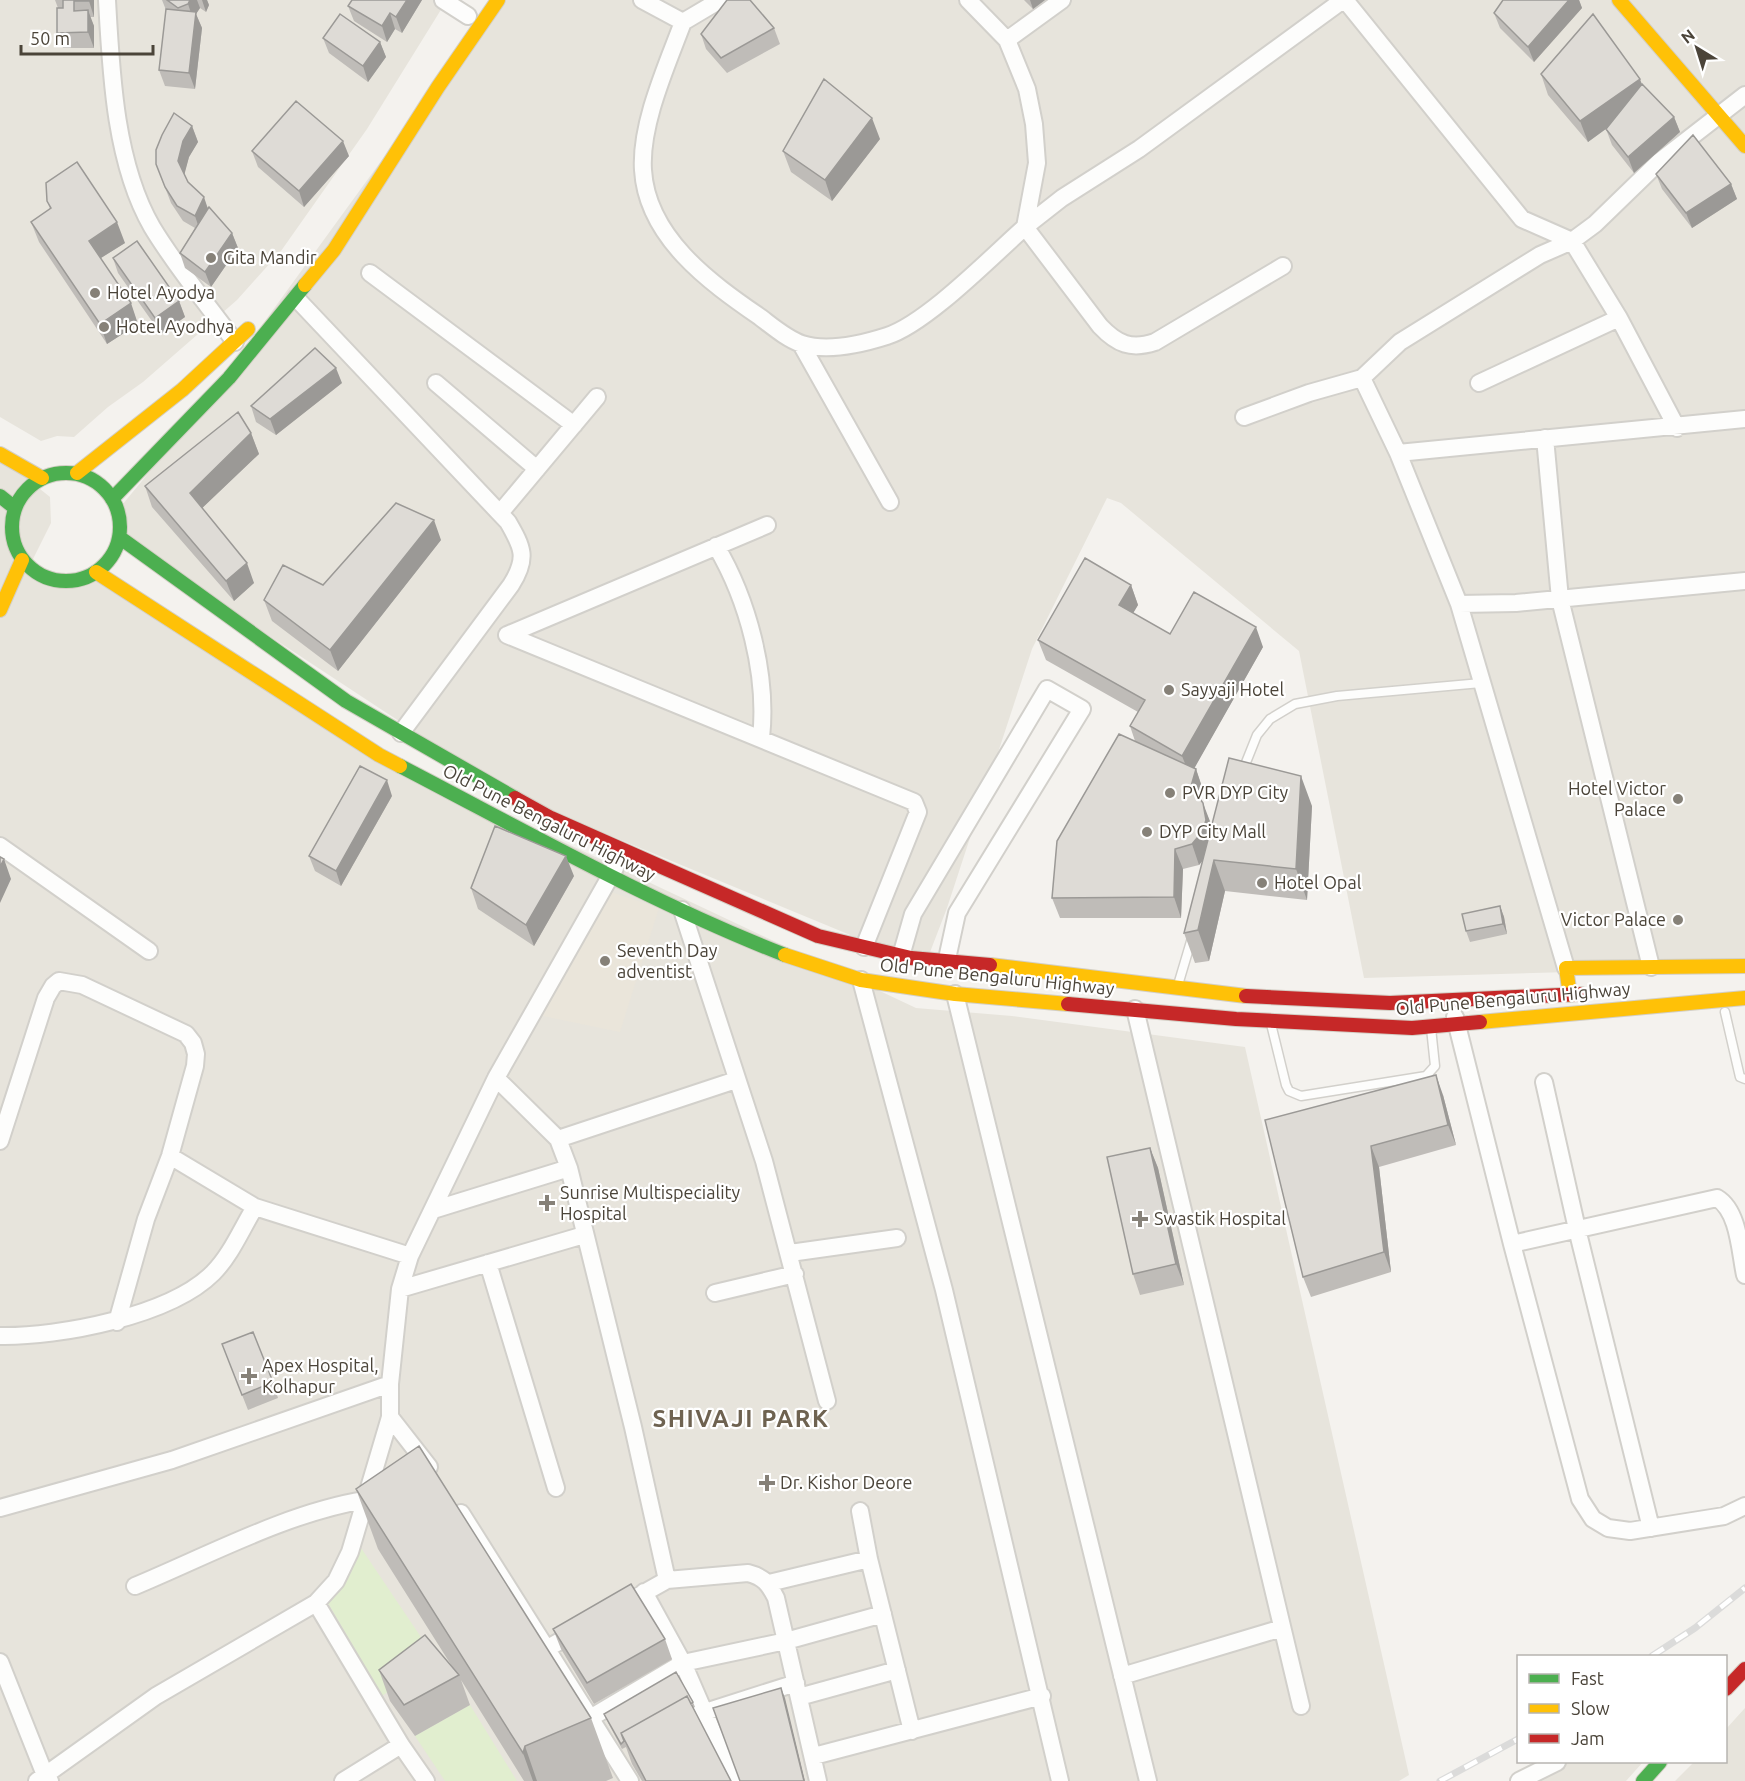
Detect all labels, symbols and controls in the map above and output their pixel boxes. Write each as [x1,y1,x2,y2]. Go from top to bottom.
scale bar [21,18,153,56]
north arrow [1667,18,1727,78]
text: N [1678,25,1698,47]
text: 50 m [30,28,70,48]
place label: Gita Mandir [223,247,317,267]
marker: Gita Mandir [204,251,218,265]
place label: Hotel Ayodya [107,282,215,302]
marker: Hotel Ayodya [88,286,102,300]
place label: Hotel Ayodhya [116,316,234,336]
marker: Hotel Ayodhya [97,320,111,334]
place label: Sayyaji Hotel [1181,679,1284,699]
marker: Sayyaji Hotel [1162,683,1176,697]
street label: Old Pune Bengaluru Highway [440,760,659,885]
place label: Hotel Victor Palace [1568,778,1666,819]
place label: PVR DYP City [1182,782,1288,802]
marker: PVR DYP City [1163,786,1177,800]
marker: Hotel Victor Palace [1671,792,1685,806]
place label: DYP City Mall [1159,821,1266,841]
marker: DYP City Mall [1140,825,1154,839]
place label: Hotel Opal [1274,872,1362,892]
marker: Hotel Opal [1255,876,1269,890]
place label: Victor Palace [1561,909,1666,929]
marker: Victor Palace [1671,913,1685,927]
place label: Seventh Day adventist [617,940,718,981]
marker: Seventh Day adventist [598,954,612,968]
street label: Old Pune Bengaluru Highway [879,954,1116,998]
street label: Old Pune Bengaluru Highway [1395,978,1631,1018]
place label: Sunrise Multispeciality Hospital [560,1182,741,1223]
marker: Sunrise Multispeciality Hospital [538,1194,556,1212]
place label: Swastik Hospital [1154,1208,1286,1228]
marker: Swastik Hospital [1131,1210,1149,1228]
place label: Apex Hospital, Kolhapur [262,1355,379,1396]
marker: Apex Hospital, Kolhapur [240,1367,258,1385]
district label: SHIVAJI PARK [653,1405,829,1432]
place label: Dr. Kishor Deore [780,1472,912,1492]
marker: Dr. Kishor Deore [758,1474,776,1492]
legend [1517,1655,1727,1763]
text: Fast [1571,1668,1604,1688]
text: Slow [1571,1698,1610,1718]
text: Jam [1571,1728,1605,1748]

